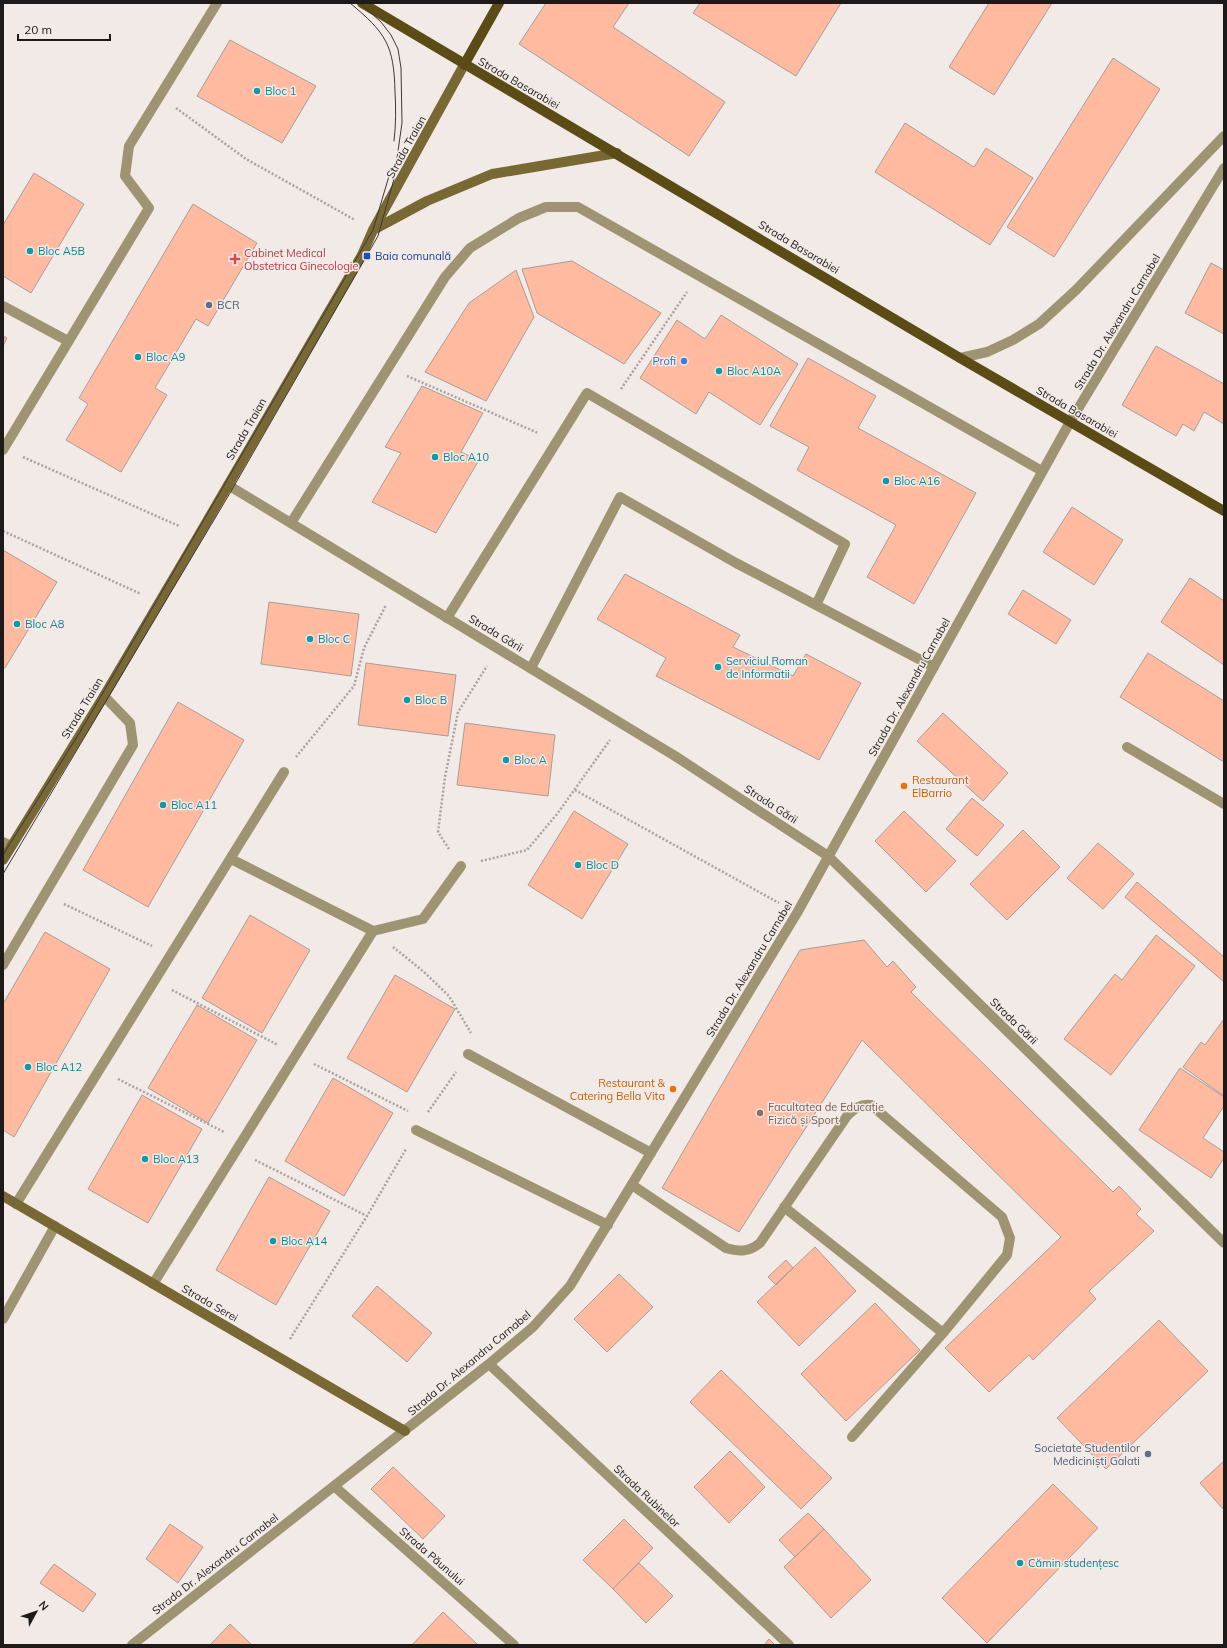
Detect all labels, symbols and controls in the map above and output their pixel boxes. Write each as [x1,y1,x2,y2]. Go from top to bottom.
scale bar [18,16,110,42]
text: 20 m [24,22,52,37]
street label: Strada Basarabiei [476,54,562,112]
place label: Bloc 1 [265,84,296,98]
marker: Bloc 1 [252,86,262,96]
street label: Strada Traian [383,113,429,181]
street label: Strada Basarabiei [756,217,842,277]
place label: Bloc A5B [38,244,85,258]
marker: Bloc A5B [25,246,35,256]
place label: Cabinet Medical Obstetrica Ginecologie [244,246,358,273]
place label: Baia comunală [375,249,451,263]
marker: Baia comunală [362,251,372,261]
street label: Strada Dr. Alexandru Carnabel [1071,251,1163,393]
marker: Cabinet Medical Obstetrica Ginecologie [229,253,241,265]
place label: BCR [217,298,240,312]
marker: BCR [204,300,214,310]
place label: Bloc A9 [146,350,185,364]
marker: Bloc A9 [133,352,143,362]
place label: Profi [652,354,676,368]
marker: Profi [679,356,689,366]
place label: Bloc A10A [727,364,781,378]
marker: Bloc A10A [714,366,724,376]
street label: Strada Basarabiei [1034,383,1120,441]
street label: Strada Traian [223,395,269,463]
place label: Bloc A10 [443,450,489,464]
marker: Bloc A10 [430,452,440,462]
place label: Bloc A16 [894,474,940,488]
marker: Bloc A16 [881,476,891,486]
street label: Strada Gării [466,611,526,655]
street label: Strada Dr. Alexandru Carnabel [865,615,953,759]
place label: Bloc A8 [25,617,65,631]
marker: Bloc A8 [12,619,22,629]
place label: Bloc C [318,632,350,646]
marker: Bloc C [305,634,315,644]
place label: Serviciul Roman de Informatii [726,654,808,681]
marker: Serviciul Roman de Informatii [713,662,723,672]
street label: Strada Traian [58,675,106,741]
place label: Bloc B [415,693,447,707]
marker: Bloc B [402,695,412,705]
place label: Bloc A [514,753,547,767]
marker: Bloc A [501,755,511,765]
place label: Restaurant ElBarrio [912,773,969,800]
street label: Strada Gării [742,781,800,827]
marker: Restaurant ElBarrio [899,781,909,791]
place label: Bloc A11 [171,798,217,812]
marker: Bloc A11 [158,800,168,810]
place label: Bloc D [586,858,619,872]
marker: Bloc D [573,860,583,870]
street label: Strada Dr. Alexandru Carnabel [703,898,795,1040]
street label: Strada Gării [987,995,1041,1047]
place label: Bloc A12 [36,1060,82,1074]
marker: Bloc A12 [23,1062,33,1072]
place label: Restaurant & Catering Bella Vita [570,1076,666,1103]
marker: Restaurant & Catering Bella Vita [668,1084,678,1094]
place label: Facultatea de Educație Fizică și Sport [768,1100,884,1128]
marker: Facultatea de Educație Fizică și Sport [755,1108,765,1118]
place label: Bloc A13 [153,1152,199,1166]
marker: Bloc A13 [140,1154,150,1164]
place label: Bloc A14 [281,1234,327,1248]
marker: Bloc A14 [268,1236,278,1246]
street label: Strada Serei [179,1281,241,1325]
street label: Strada Dr. Alexandru Carnabel [405,1307,533,1419]
place label: Societate Studentilor Mediciniști Galati [1034,1441,1140,1469]
marker: Societate Studentilor Mediciniști Galati [1143,1449,1153,1459]
street label: Strada Rubinelor [611,1462,683,1530]
street label: Strada Dr. Alexandru Carnabel [149,1510,281,1618]
street label: Strada Păunului [397,1524,467,1588]
place label: Cămin studențesc [1028,1556,1120,1571]
marker: Cămin studențesc [1015,1558,1025,1568]
north arrow [16,1592,56,1632]
text: N [36,1598,52,1613]

